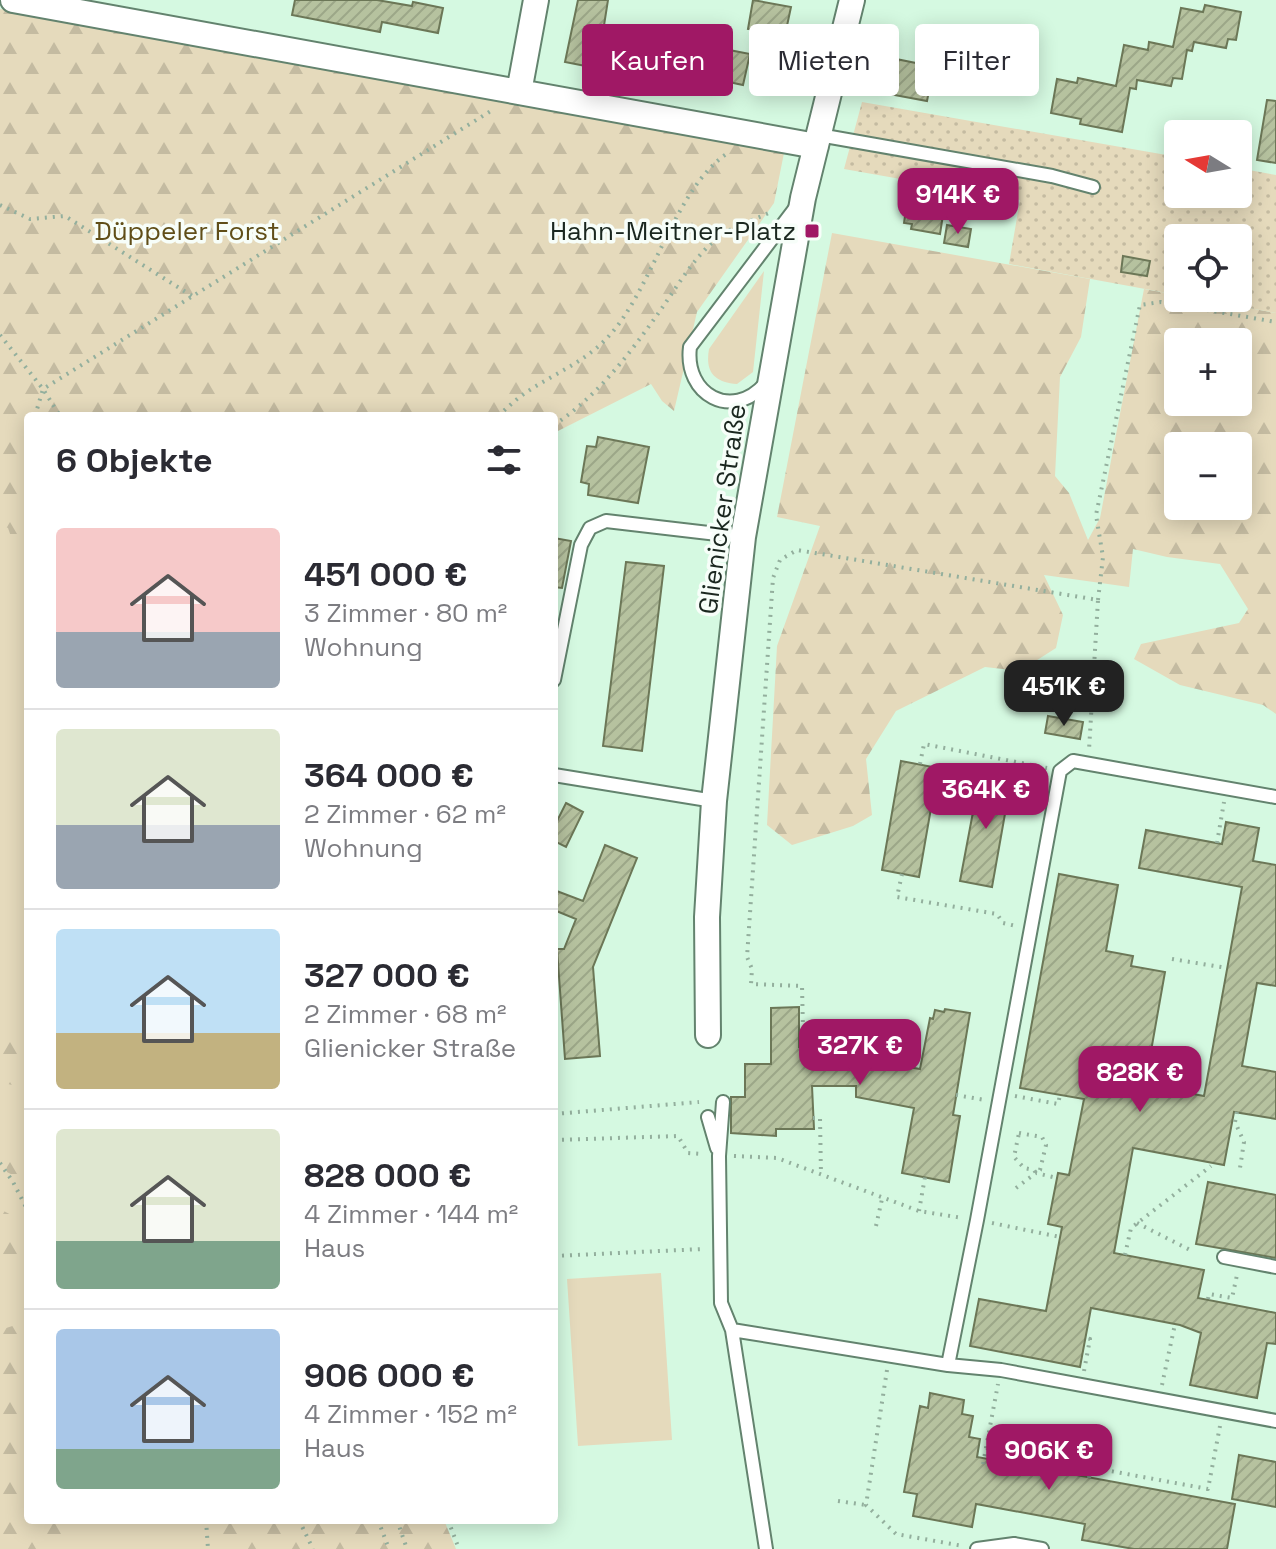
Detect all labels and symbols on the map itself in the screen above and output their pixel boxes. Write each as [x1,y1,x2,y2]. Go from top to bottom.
north arrow [1164,120,1252,208]
pin: 914K € [893,168,1023,236]
park label: Düppeler Forst [94,214,280,248]
place label: Hahn-Meitner-Platz [550,214,796,248]
marker: Hahn-Meitner-Platz [803,222,821,240]
street label: Glienicker Straße [690,402,754,616]
pin: 451K € [999,660,1129,728]
pin: 364K € [921,763,1051,831]
pin: 327K € [795,1019,925,1087]
pin: 828K € [1075,1046,1205,1114]
pin: 906K € [984,1424,1114,1492]

